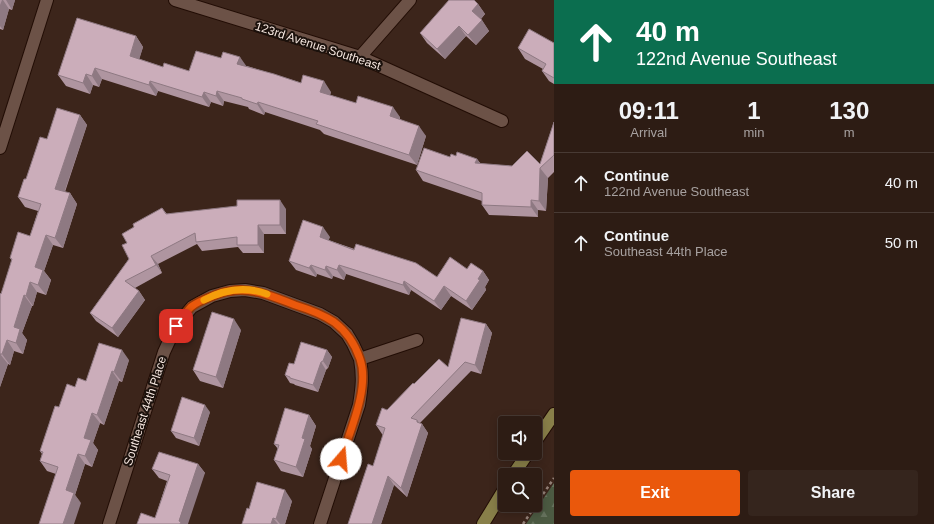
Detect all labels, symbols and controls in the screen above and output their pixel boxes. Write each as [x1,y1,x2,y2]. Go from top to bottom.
icon: ahead [570,16,622,68]
text: 40 m [636,16,700,47]
street label: 123rd Avenue Southeast [253,19,383,73]
text: 122nd Avenue Southeast [636,49,837,69]
text: 09:11 [619,97,679,124]
text: 1 [747,97,761,124]
text: 130 [829,97,869,124]
text: Arrival [630,125,667,140]
text: min [744,125,764,140]
text: m [844,125,855,140]
text: Continue [604,167,669,184]
icon: ahead [570,172,592,194]
text: 40 m [885,174,918,191]
text: 122nd Avenue Southeast [604,184,749,199]
text: Continue [604,227,669,244]
icon: ahead [570,232,592,254]
text: 50 m [885,234,918,251]
text: Southeast 44th Place [604,244,728,259]
pin [159,309,193,343]
icon: arrive [165,315,187,337]
street label: Southeast 44th Place [121,354,169,467]
map controls [498,416,542,512]
button: sound [498,416,542,460]
position arrow [320,438,362,480]
button: search [498,468,542,512]
button: Exit [570,470,740,516]
button: Share [748,470,918,516]

